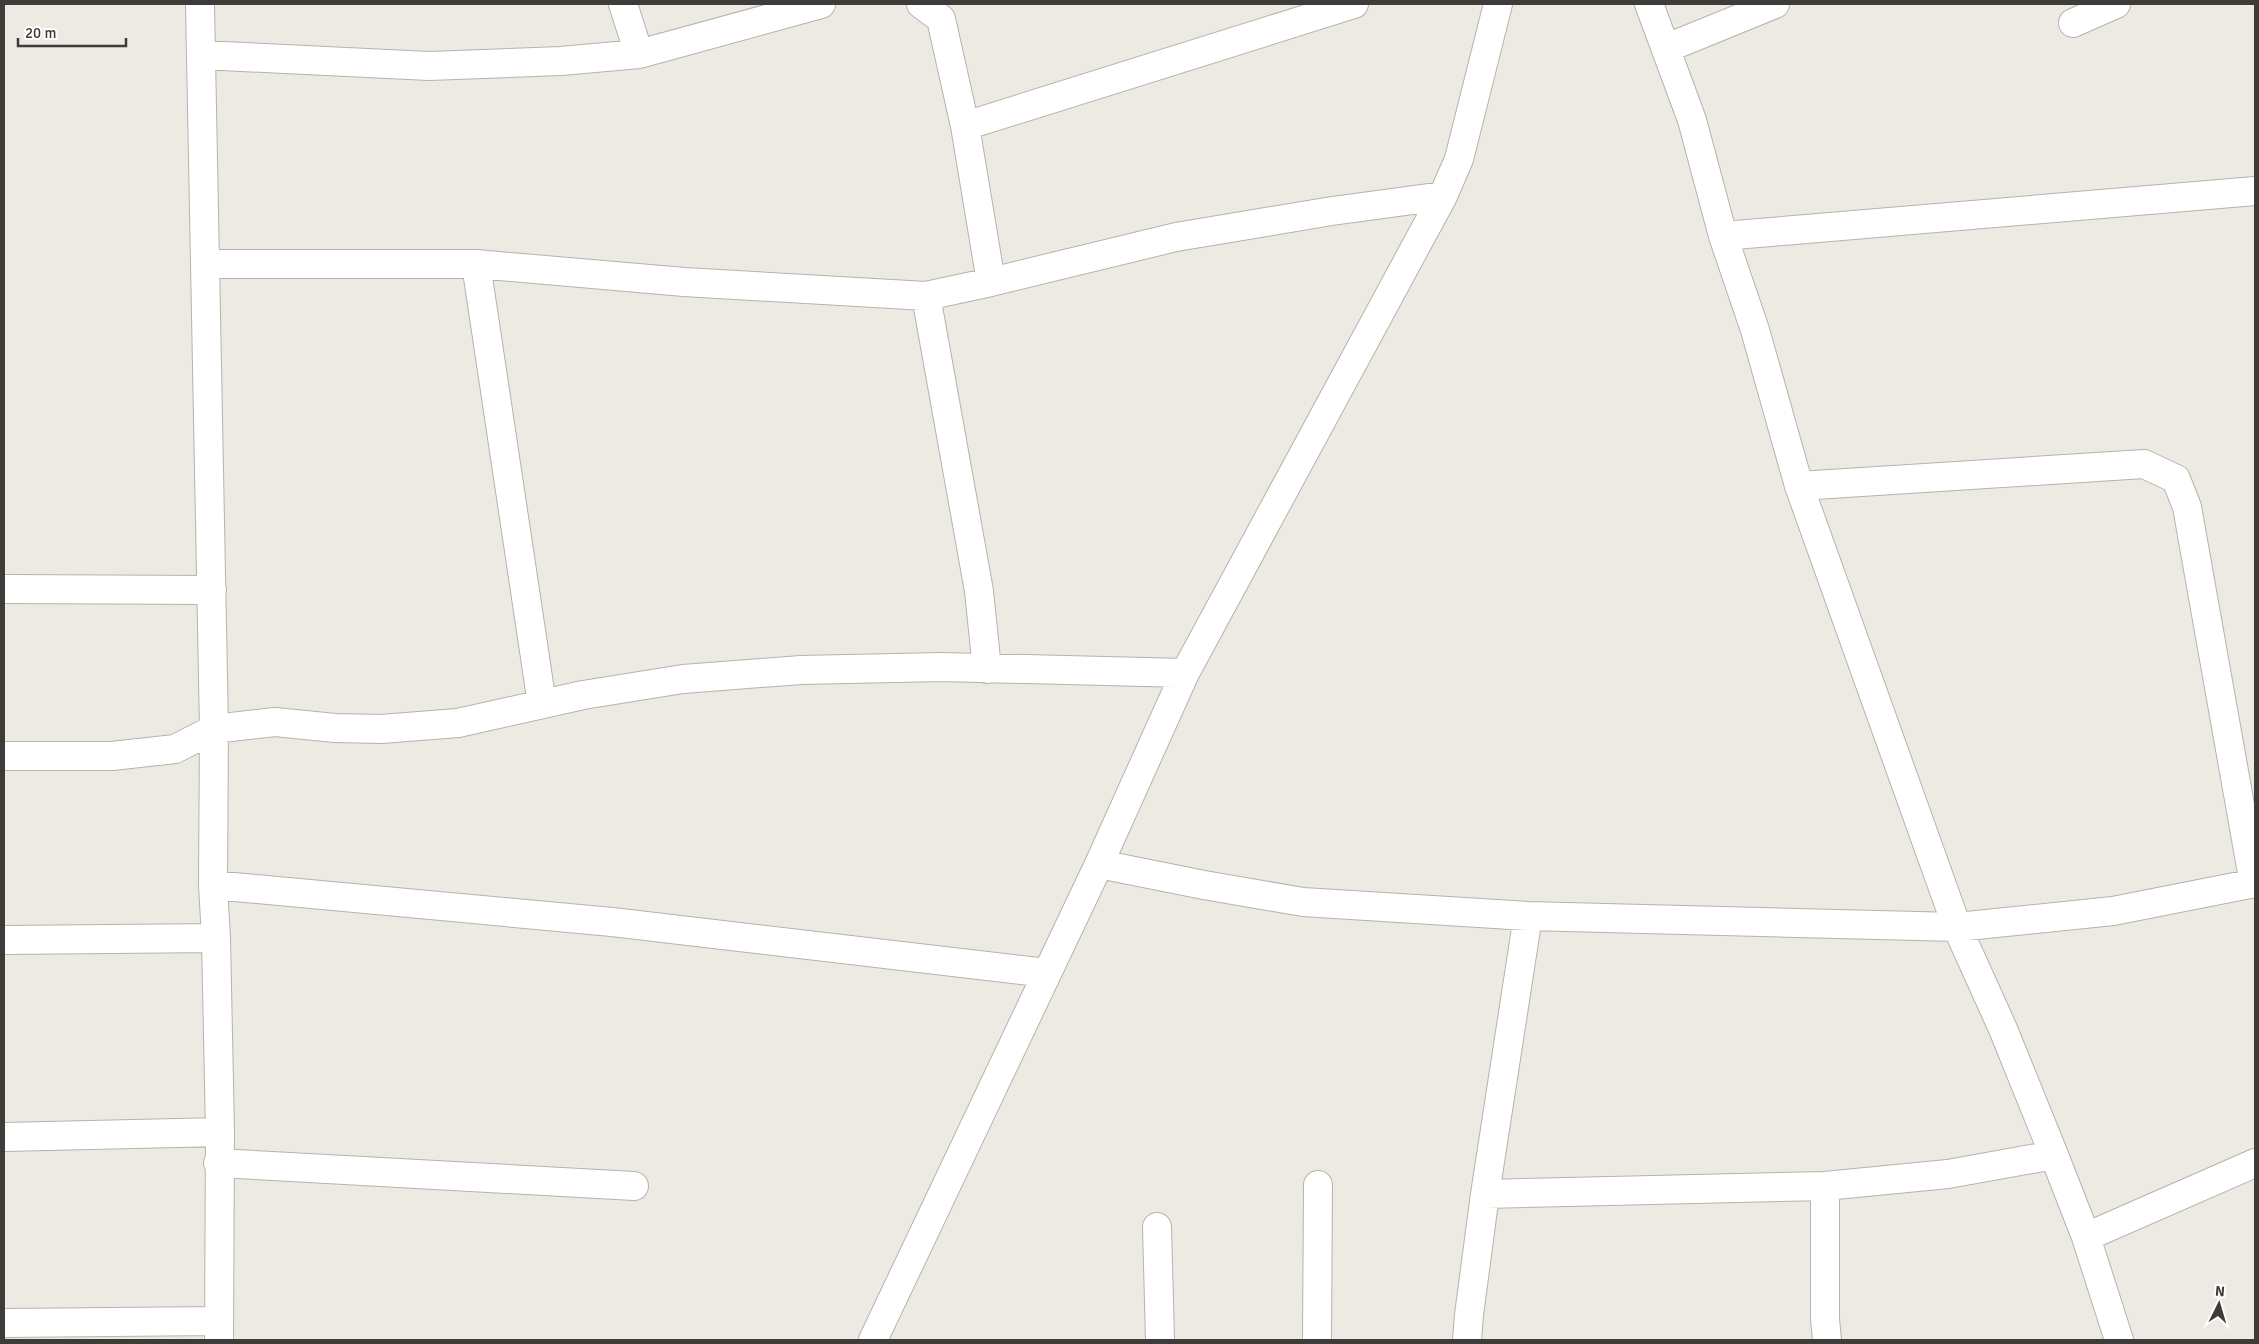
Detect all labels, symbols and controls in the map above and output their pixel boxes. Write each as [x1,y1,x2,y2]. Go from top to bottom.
scale bar [18,15,125,47]
text: 20 m [25,24,56,42]
north arrow [2194,1279,2244,1329]
text: N [2214,1283,2226,1300]

